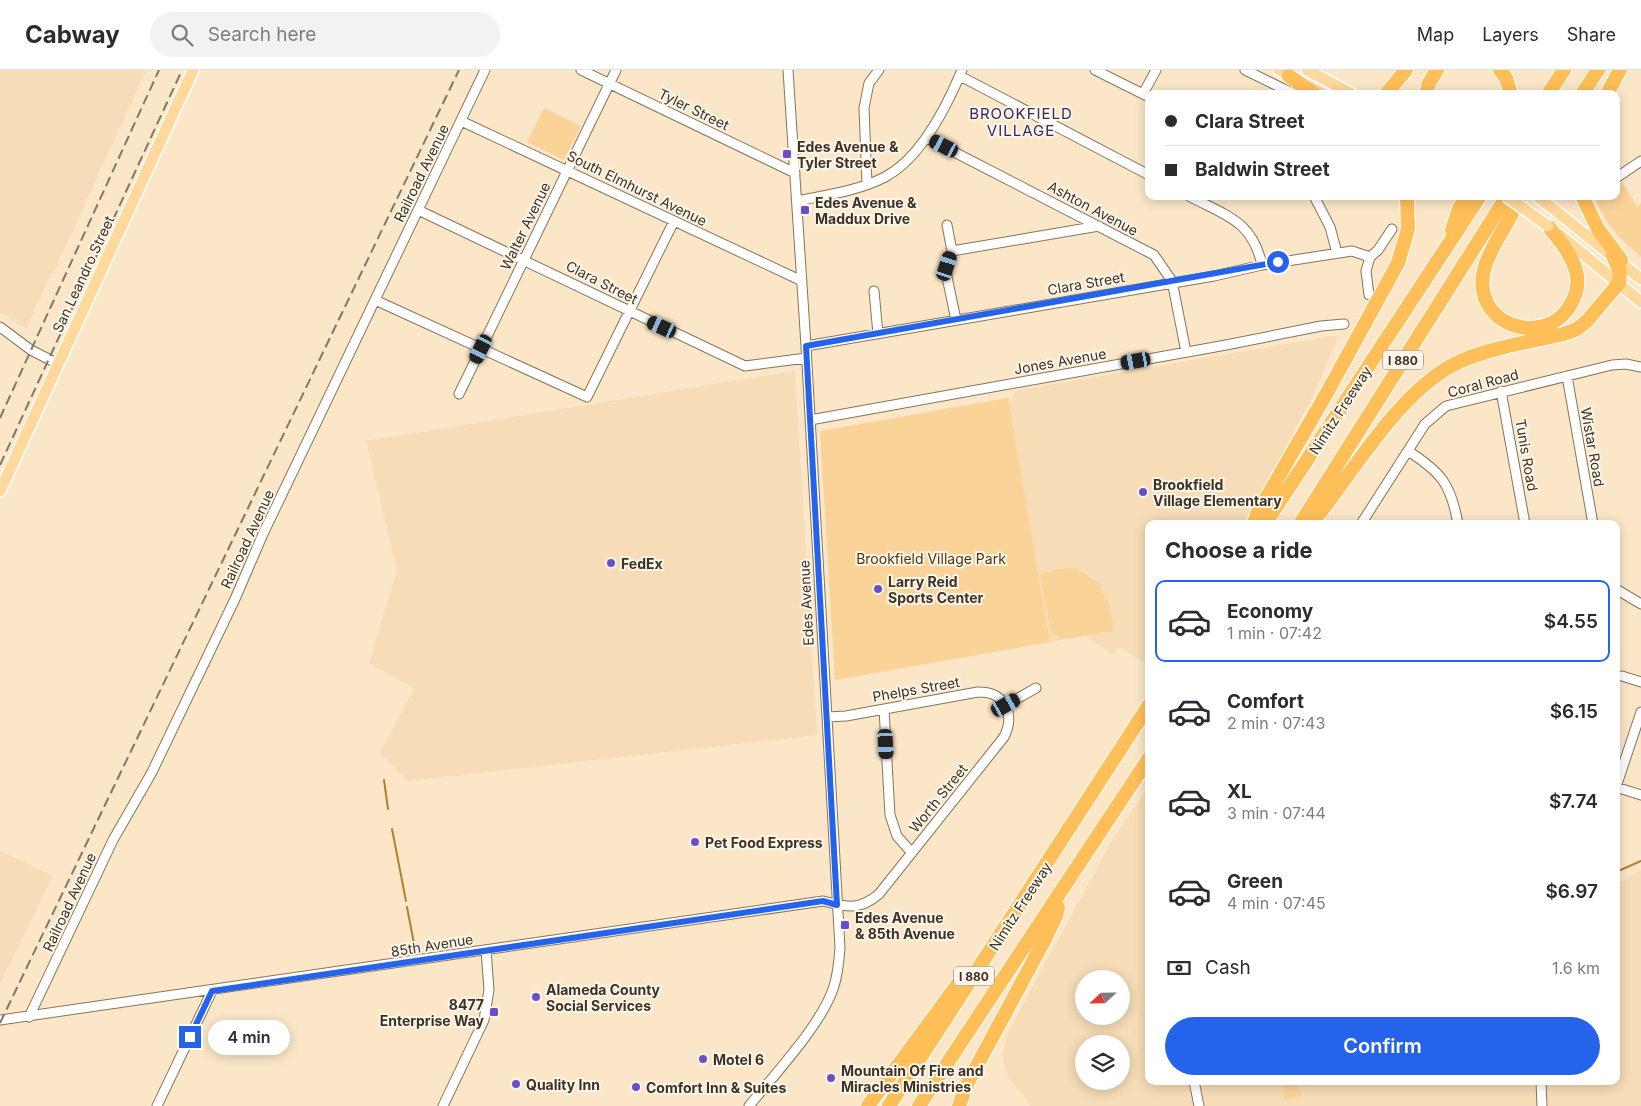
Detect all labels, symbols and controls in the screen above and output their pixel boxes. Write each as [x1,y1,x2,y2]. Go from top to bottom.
search box [150,12,500,57]
text: Cabway [25,20,120,49]
icon: search [168,21,196,49]
text: Search here [208,23,316,46]
text: Map [1417,24,1454,45]
text: Layers [1482,24,1539,45]
text: Share [1567,24,1616,45]
street label: Tyler Street [656,85,732,134]
district label: BROOKFIELD VILLAGE [969,104,1073,140]
text: Clara Street [1195,110,1305,133]
street label: Railroad Avenue [390,121,452,225]
car [927,133,960,159]
place label: Edes Avenue & Tyler Street [797,138,899,171]
street label: South Elmhurst Avenue [564,147,710,229]
marker: Edes Avenue & Tyler Street [781,148,793,160]
text: Baldwin Street [1195,158,1330,181]
street label: Ashton Avenue [1045,177,1141,239]
street label: Walter Avenue [496,179,554,273]
place label: Edes Avenue & Maddux Drive [815,194,917,227]
marker: Edes Avenue & Maddux Drive [799,204,811,216]
street label: San Leandro Street [48,213,118,335]
car [935,249,958,283]
route start [1267,251,1289,273]
street label: Clara Street [563,257,641,307]
street label: Clara Street [1046,268,1126,298]
car [645,314,678,340]
car [467,332,494,366]
street label: Jones Avenue [1013,345,1107,377]
road number: I 880 [1383,350,1423,370]
car [1119,351,1152,371]
street label: Nimitz Freeway [1305,363,1375,457]
street label: Coral Road [1446,365,1520,401]
street label: Wistar Road [1578,406,1608,488]
street label: Tunis Road [1512,418,1542,492]
place label: Brookfield Village Elementary [1153,476,1282,509]
marker: Brookfield Village Elementary [1137,486,1149,498]
street label: Railroad Avenue [217,487,277,591]
text: Choose a ride [1165,537,1313,563]
park label: Brookfield Village Park [856,550,1006,567]
place label: FedEx [621,555,663,572]
marker: FedEx [605,557,617,569]
street label: Edes Avenue [795,560,817,646]
place label: Larry Reid Sports Center [888,573,983,606]
marker: Larry Reid Sports Center [872,583,884,595]
icon: car [1167,599,1212,644]
text: Economy [1227,600,1313,623]
text: $4.55 [1544,610,1598,633]
text: 1 min · 07:42 [1227,623,1322,643]
street label: Phelps Street [871,673,961,705]
icon: car [1167,689,1212,734]
text: Comfort [1227,690,1304,713]
car [989,691,1022,719]
text: $6.15 [1550,700,1598,723]
text: 2 min · 07:43 [1227,713,1325,733]
car [877,729,894,759]
street label: Worth Street [905,760,971,836]
icon: car [1167,779,1212,824]
text: XL [1227,780,1252,803]
text: $7.74 [1549,790,1598,813]
text: 3 min · 07:44 [1227,803,1326,823]
place label: Pet Food Express [705,834,823,851]
marker: Pet Food Express [689,836,701,848]
street label: Railroad Avenue [39,850,99,954]
street label: Nimitz Freeway [985,859,1055,953]
icon: car [1167,869,1212,914]
text: Green [1227,870,1283,893]
text: $6.97 [1545,880,1598,903]
text: 4 min · 07:45 [1227,893,1326,913]
place label: Edes Avenue & 85th Avenue [855,909,955,942]
marker: Edes Avenue & 85th Avenue [839,919,851,931]
street label: 85th Avenue [390,930,474,960]
icon: cash [1165,954,1193,982]
text: Cash [1205,956,1251,979]
text: 1.6 km [1552,958,1600,978]
road number: I 880 [954,966,994,986]
north arrow [1075,970,1130,1025]
map controls [1075,970,1130,1090]
place label: Alameda County Social Services [546,981,661,1014]
marker: Alameda County Social Services [530,991,542,1003]
place label: 8477 Enterprise Way [380,996,485,1029]
marker: 8477 Enterprise Way [488,1006,500,1018]
button: Confirm [1165,1017,1600,1075]
callout: 4 min [208,1020,290,1054]
route end [179,1026,201,1048]
text: 4 min [227,1027,271,1047]
button: layers [1075,1035,1130,1090]
place label: Motel 6 [713,1051,764,1068]
marker: Motel 6 [697,1053,709,1065]
place label: Mountain Of Fire and Miracles Ministries [841,1062,984,1095]
marker: Mountain Of Fire and Miracles Ministries [825,1072,837,1084]
place label: Quality Inn [526,1076,600,1093]
marker: Quality Inn [510,1078,522,1090]
place label: Comfort Inn & Suites [646,1079,786,1096]
marker: Comfort Inn & Suites [630,1081,642,1093]

